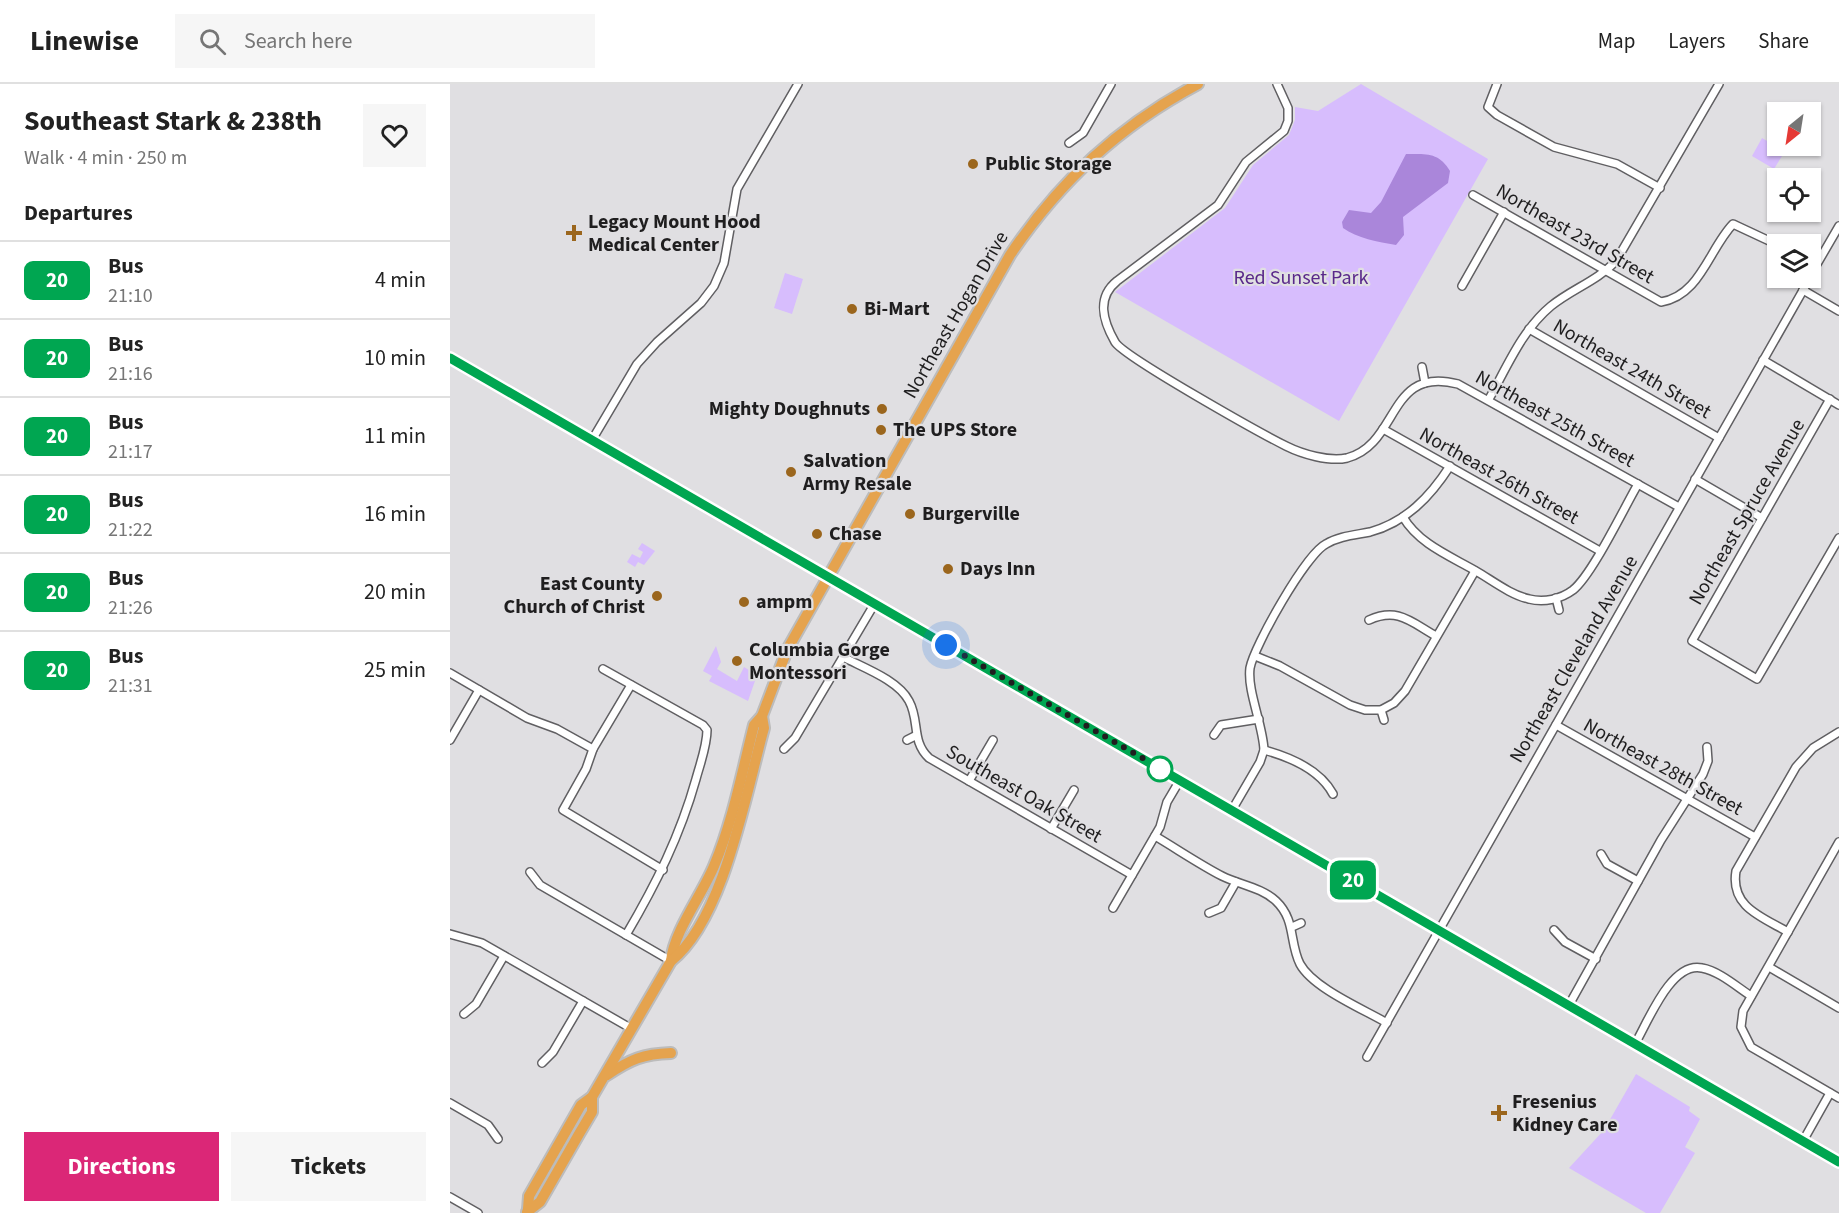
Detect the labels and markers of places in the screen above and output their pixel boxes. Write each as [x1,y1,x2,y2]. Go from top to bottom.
place label: Public Storage [985,150,1112,178]
marker: Public Storage [966,157,980,171]
place label: Legacy Mount Hood Medical Center [588,208,761,259]
marker: Legacy Mount Hood Medical Center [565,224,583,242]
place label: Bi-Mart [864,295,930,323]
marker: Bi-Mart [845,302,859,316]
place label: Mighty Doughnuts [709,395,870,423]
marker: Mighty Doughnuts [875,402,889,416]
place label: The UPS Store [893,416,1017,444]
marker: The UPS Store [874,423,888,437]
place label: Salvation Army Resale [802,447,912,498]
marker: Salvation Army Resale [784,465,798,479]
place label: Burgerville [922,500,1020,528]
marker: Burgerville [903,507,917,521]
place label: Chase [829,520,882,548]
marker: Chase [810,527,824,541]
place label: Days Inn [960,555,1035,583]
marker: Days Inn [941,562,955,576]
place label: East County Church of Christ [504,570,646,621]
place label: ampm [756,588,812,616]
marker: East County Church of Christ [650,589,664,603]
marker: ampm [737,595,751,609]
place label: Columbia Gorge Montessori [749,636,890,687]
marker: Columbia Gorge Montessori [730,654,744,668]
unlabelled marker [1147,756,1173,782]
place label: Fresenius Kidney Care [1512,1088,1618,1139]
marker: Fresenius Kidney Care [1490,1104,1508,1122]

